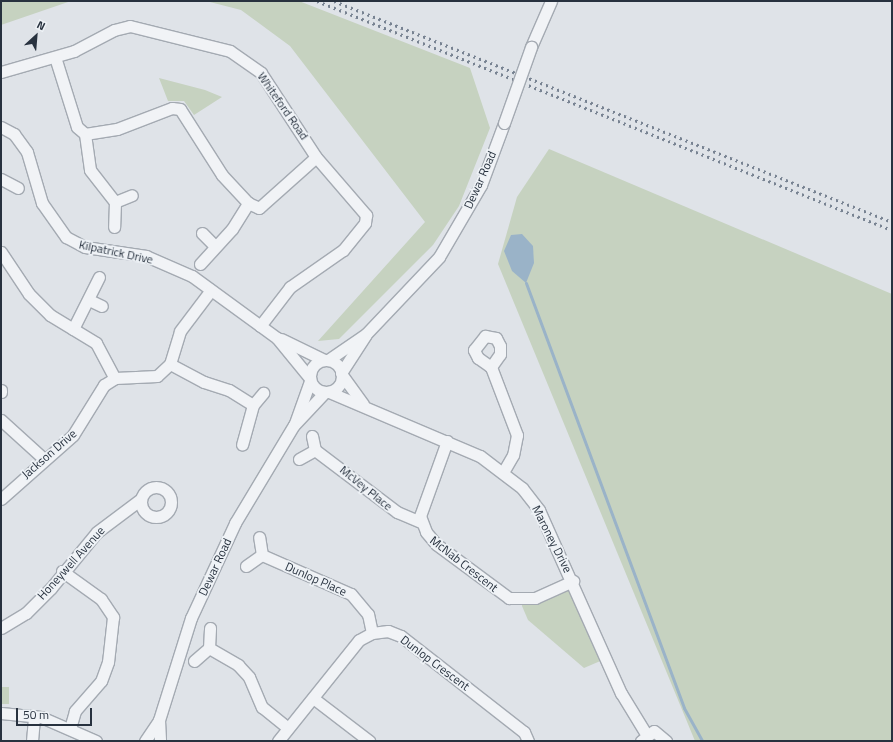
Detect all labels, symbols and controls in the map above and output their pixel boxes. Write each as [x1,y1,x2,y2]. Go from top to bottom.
north arrow [16,16,56,56]
text: N [34,16,48,34]
street label: Whiteford Road [254,69,312,143]
street label: Dewar Road [461,149,499,211]
street label: Kilpatrick Drive [78,237,154,267]
street label: Jackson Drive [19,426,79,482]
street label: McVey Place [337,463,395,513]
street label: Maroney Drive [529,503,575,575]
street label: Honeywell Avenue [34,523,108,603]
street label: McNab Crescent [427,533,501,595]
street label: Dewar Road [195,536,235,598]
street label: Dunlop Place [283,559,349,599]
street label: Dunlop Crescent [398,632,472,694]
scale bar [18,700,94,726]
text: 50 m [23,705,49,724]

